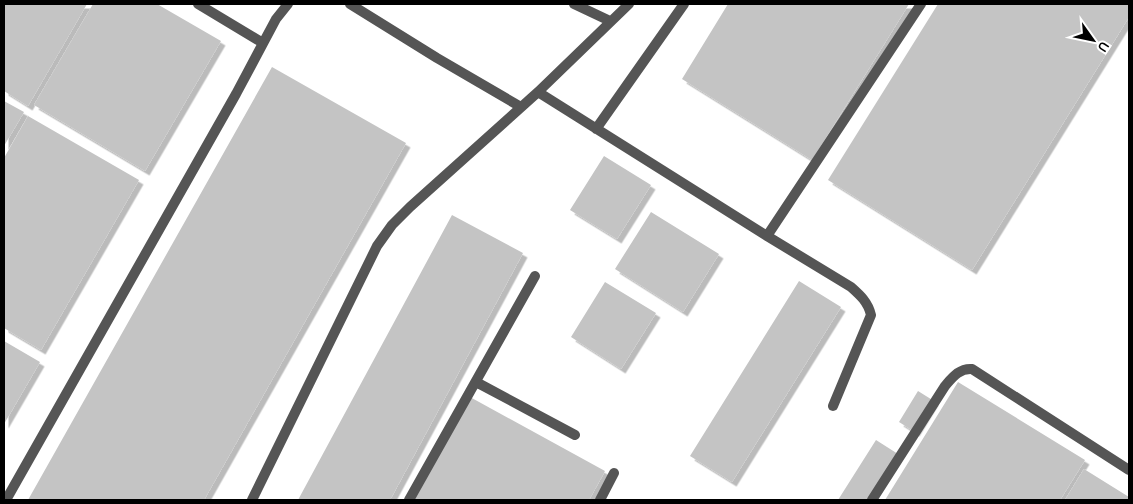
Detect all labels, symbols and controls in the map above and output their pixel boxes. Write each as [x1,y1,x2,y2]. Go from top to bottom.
north arrow [1068,15,1118,65]
text: U [1094,38,1113,55]

